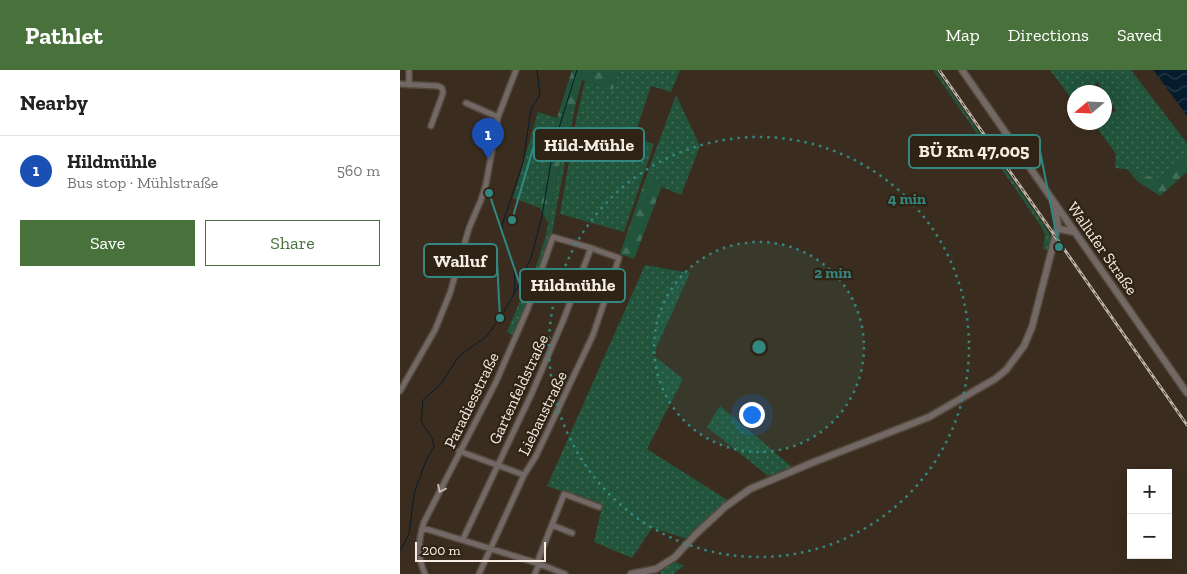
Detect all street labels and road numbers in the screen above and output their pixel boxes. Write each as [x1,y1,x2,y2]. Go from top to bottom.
street label: Wallufer Straße [1064,198,1142,298]
street label: Gartenfeldstraße [485,331,552,447]
street label: Paradiesstraße [440,349,503,451]
street label: Liebaustraße [514,368,571,458]

